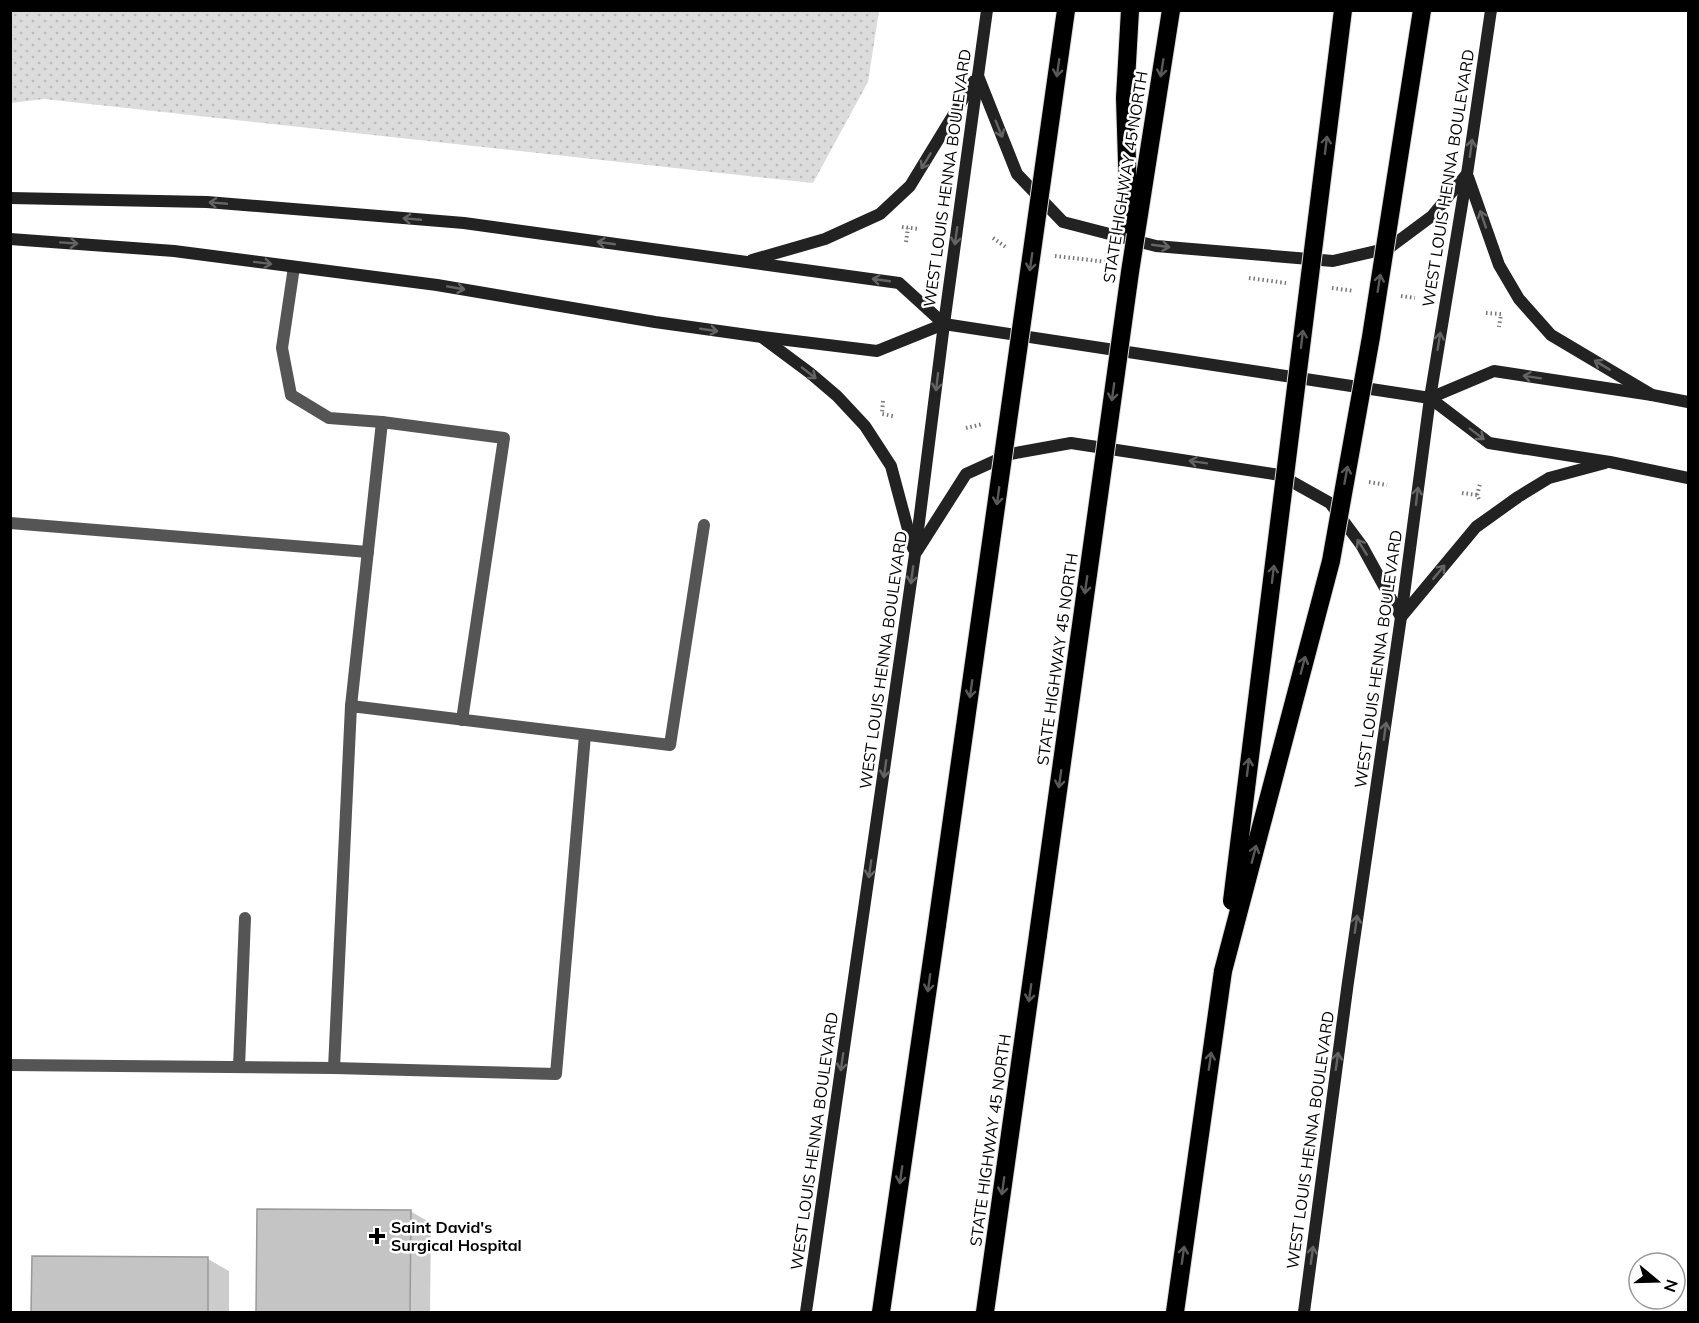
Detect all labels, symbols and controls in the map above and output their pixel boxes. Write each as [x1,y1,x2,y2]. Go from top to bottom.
street label: WEST LOUIS HENNA BOULEVARD [919,48,975,308]
street label: WEST LOUIS HENNA BOULEVARD [1418,48,1478,308]
one-way arrow [1052,58,1063,78]
one-way arrow [1156,58,1167,78]
street label: STATE HIGHWAY 45 NORTH [1098,70,1152,284]
one-way arrow [994,119,1005,137]
one-way arrow [1321,136,1332,156]
one-way arrow [1465,139,1476,159]
one-way arrow [919,152,931,169]
one-way arrow [209,197,229,208]
one-way arrow [1476,211,1487,229]
one-way arrow [403,213,423,224]
one-way arrow [950,226,961,246]
one-way arrow [596,237,616,248]
one-way arrow [58,238,78,249]
one-way arrow [1151,241,1170,252]
one-way arrow [1025,251,1036,271]
one-way arrow [252,257,272,268]
one-way arrow [1374,274,1385,293]
one-way arrow [871,275,891,286]
one-way arrow [446,283,465,294]
one-way arrow [698,324,718,335]
one-way arrow [1297,329,1308,349]
one-way arrow [1434,331,1445,351]
one-way arrow [1594,359,1611,371]
one-way arrow [801,366,817,379]
one-way arrow [1523,371,1542,382]
one-way arrow [931,372,942,391]
one-way arrow [1108,382,1119,402]
one-way arrow [1468,427,1484,440]
one-way arrow [1189,457,1209,468]
one-way arrow [1341,466,1352,485]
one-way arrow [992,486,1003,506]
one-way arrow [1412,487,1423,507]
street label: WEST LOUIS HENNA BOULEVARD [1350,529,1406,789]
street label: WEST LOUIS HENNA BOULEVARD [855,530,911,790]
one-way arrow [1356,539,1368,556]
street label: STATE HIGHWAY 45 NORTH [1032,552,1082,766]
one-way arrow [1267,564,1278,584]
one-way arrow [906,565,917,585]
one-way arrow [1432,565,1446,580]
one-way arrow [1081,575,1092,595]
one-way arrow [1298,656,1310,675]
one-way arrow [965,679,976,699]
one-way arrow [1379,722,1390,742]
one-way arrow [879,758,890,778]
one-way arrow [1243,758,1254,778]
one-way arrow [1054,768,1065,788]
one-way arrow [1248,845,1260,864]
one-way arrow [865,859,876,878]
one-way arrow [1351,915,1362,935]
one-way arrow [924,972,935,992]
one-way arrow [1024,983,1035,1002]
street label: WEST LOUIS HENNA BOULEVARD [1282,1010,1338,1270]
street label: WEST LOUIS HENNA BOULEVARD [786,1011,842,1271]
street label: STATE HIGHWAY 45 NORTH [965,1033,1015,1247]
one-way arrow [837,1051,848,1071]
one-way arrow [1205,1052,1216,1072]
one-way arrow [1332,1052,1343,1072]
one-way arrow [896,1165,907,1185]
one-way arrow [997,1176,1008,1195]
place label: Saint David's Surgical Hospital [391,1217,522,1255]
marker: Saint David's Surgical Hospital [368,1227,386,1245]
one-way arrow [1178,1245,1189,1265]
one-way arrow [1306,1245,1317,1265]
north arrow [1627,1251,1687,1311]
text: N [1660,1277,1683,1295]

